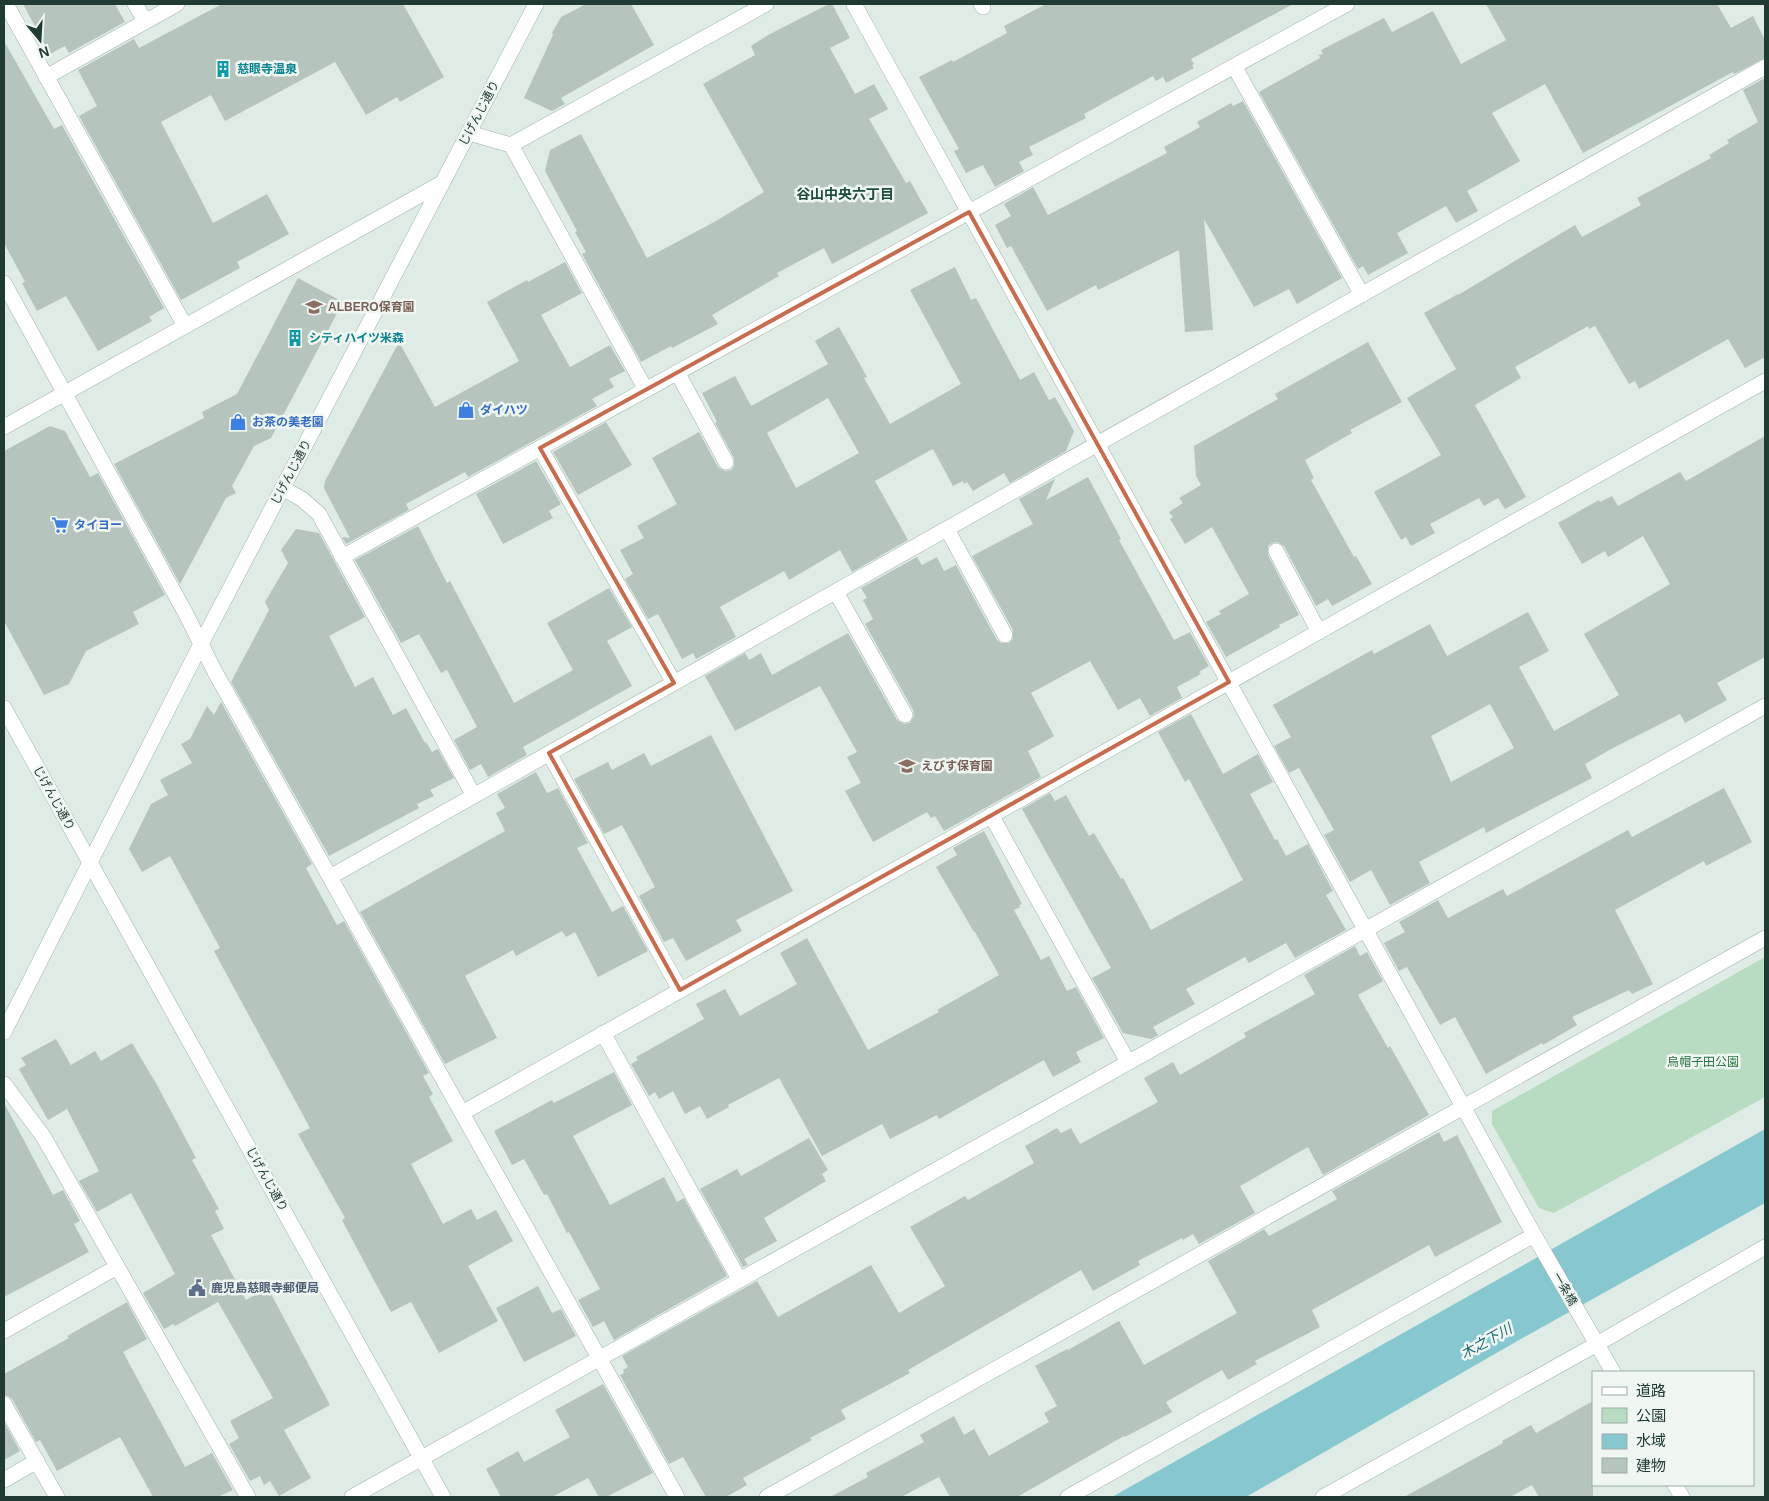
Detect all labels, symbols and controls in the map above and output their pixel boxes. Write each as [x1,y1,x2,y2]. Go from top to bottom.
north arrow [15,15,65,65]
text: N [37,43,51,62]
building icon: 慈眼寺温泉 [213,59,233,79]
place label: 慈眼寺温泉 [237,62,297,76]
street label: じげんじ通り [456,78,502,148]
district label: 谷山中央六丁目 [796,186,894,202]
school or university icon: ALBERO保育園 [304,297,324,317]
place label: ALBERO保育園 [328,300,415,314]
building icon: シティハイツ米森 [285,328,305,348]
place label: シティハイツ米森 [309,331,404,345]
shop icon: ダイハツ [456,400,476,420]
place label: ダイハツ [480,403,528,417]
shop icon: お茶の美老園 [228,412,248,432]
place label: お茶の美老園 [252,415,324,429]
street label: じげんじ通り [268,437,314,507]
supermarket icon: タイヨー [50,515,70,535]
place label: タイヨー [74,518,122,532]
school or university icon: えびす保育園 [897,756,917,776]
place label: えびす保育園 [921,759,993,773]
street label: じげんじ通り [30,763,78,833]
park label: 烏帽子田公園 [1667,1055,1739,1069]
street label: じげんじ通り [243,1144,291,1214]
street label: 一条橋 [1550,1270,1580,1308]
public building icon: 鹿児島慈眼寺郵便局 [187,1278,207,1298]
place label: 鹿児島慈眼寺郵便局 [211,1281,319,1295]
water label: 木之下川 [1458,1319,1516,1362]
legend [1592,1371,1754,1486]
text: 道路 [1636,1382,1666,1399]
text: 公園 [1636,1407,1666,1424]
text: 水域 [1636,1432,1666,1449]
text: 建物 [1636,1457,1666,1474]

